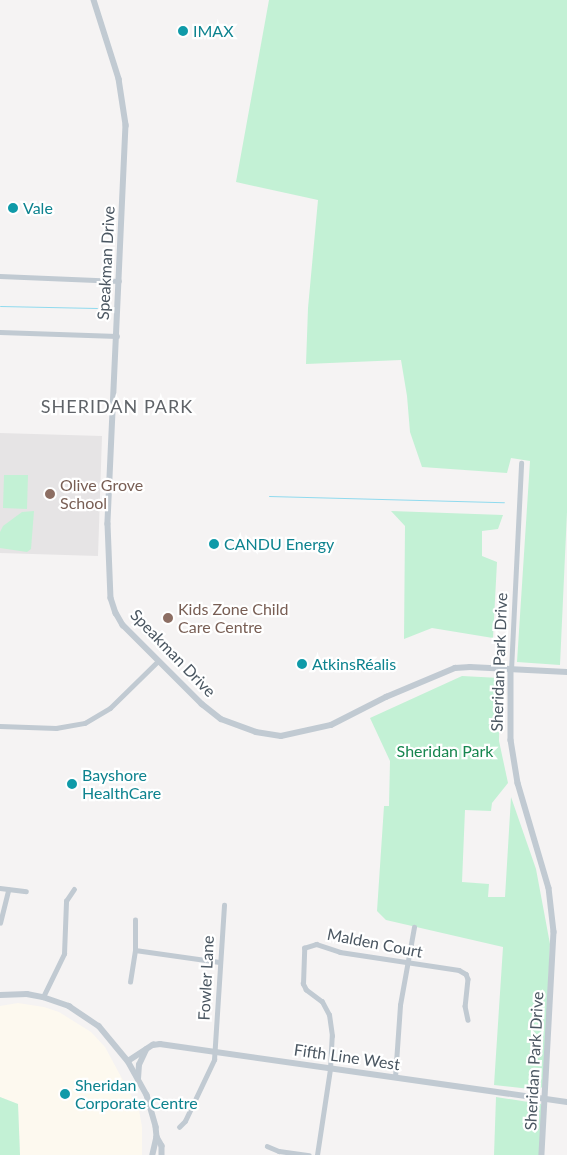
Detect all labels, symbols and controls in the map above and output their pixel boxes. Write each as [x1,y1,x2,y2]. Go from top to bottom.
place label: IMAX [193,21,234,41]
marker: IMAX [177,25,189,37]
place label: Vale [23,198,53,218]
marker: Vale [7,202,19,214]
street label: Speakman Drive [93,205,119,321]
district label: SHERIDAN PARK [39,395,195,417]
place label: Olive Grove School [60,475,143,513]
marker: Olive Grove School [44,488,56,500]
place label: CANDU Energy [224,534,334,554]
marker: CANDU Energy [208,538,220,550]
street label: Sheridan Park Drive [487,592,511,732]
place label: Kids Zone Child Care Centre [178,599,288,637]
street label: Speakman Drive [126,605,220,701]
marker: Kids Zone Child Care Centre [162,612,174,624]
place label: AtkinsRéalis [312,654,396,674]
marker: AtkinsRéalis [296,658,308,670]
park label: Sheridan Park [397,741,493,761]
place label: Bayshore HealthCare [82,765,161,803]
marker: Bayshore HealthCare [66,778,78,790]
street label: Malden Court [326,924,424,962]
street label: Fowler Lane [194,935,218,1021]
street label: Sheridan Park Drive [521,991,547,1131]
street label: Fifth Line West [293,1040,401,1074]
place label: Sheridan Corporate Centre [75,1075,198,1113]
marker: Sheridan Corporate Centre [59,1088,71,1100]

